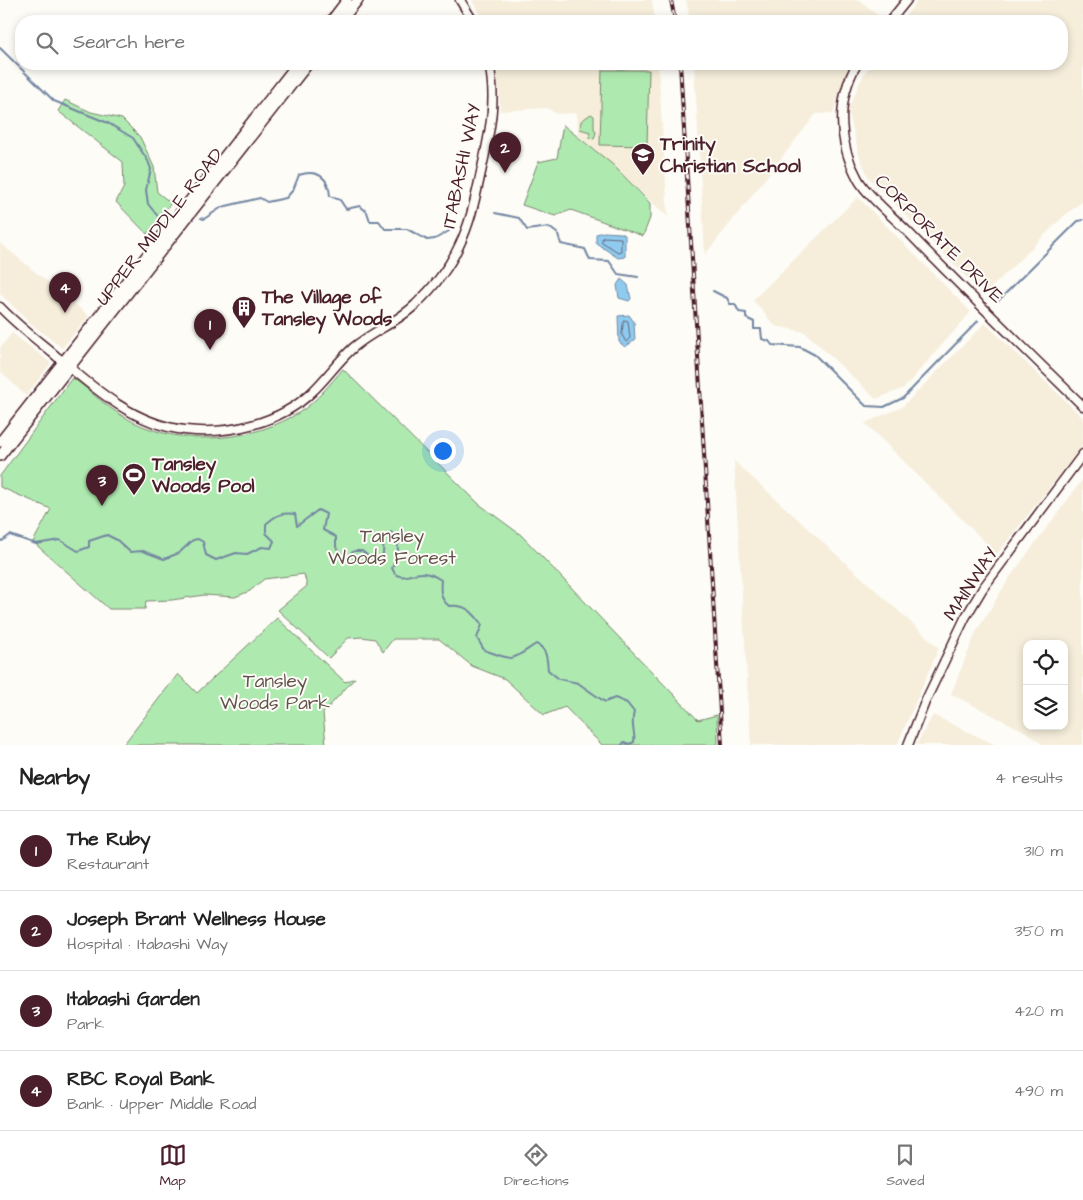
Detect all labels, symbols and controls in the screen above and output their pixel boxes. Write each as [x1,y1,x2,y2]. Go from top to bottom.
search box [15,15,1068,70]
icon: search [33,29,61,57]
text: Search here [73,29,185,56]
street label: ITABASHI WAY [436,101,488,231]
place label: Trinity Christian School [659,131,801,180]
pin: 2 [489,132,521,173]
school or university icon: Trinity Christian School [630,142,656,176]
street label: UPPER MIDDLE ROAD [90,143,230,311]
street label: CORPORATE DRIVE [868,168,1010,310]
pin: 4 [49,272,81,313]
place label: The Village of Tansley Woods [261,284,393,334]
building icon: The Village of Tansley Woods [231,295,257,329]
pin: 1 [194,309,226,350]
your location [430,438,456,464]
place label: Tansley Woods Pool [151,451,255,500]
sports icon: Tansley Woods Pool [121,462,147,496]
pin: 3 [86,465,118,506]
park label: Tansley Woods Forest [328,523,456,572]
street label: MAINWAY [937,542,1005,626]
map controls [1023,640,1068,730]
button: locate [1023,640,1068,685]
park label: Tansley Woods Park [220,668,330,717]
button: layers [1023,685,1068,730]
text: Nearby [20,763,90,792]
text: 4 results [995,767,1063,789]
text: The Ruby [67,826,150,853]
text: 1 [35,840,37,862]
text: 310 m [1024,840,1063,862]
text: Restaurant [67,853,149,875]
text: Joseph Brant Wellness House [67,906,326,933]
text: 2 [31,920,41,942]
text: 350 m [1015,920,1063,942]
text: Hospital · Itabashi Way [67,933,228,955]
text: Itabashi Garden [67,986,200,1013]
text: 3 [32,1000,40,1022]
text: 420 m [1014,1000,1063,1022]
text: Park [67,1013,104,1035]
text: RBC Royal Bank [67,1066,214,1093]
text: 4 [31,1080,41,1102]
text: 490 m [1014,1080,1063,1102]
text: Bank · Upper Middle Road [67,1093,256,1115]
tab: Map [159,1141,187,1191]
tab: Directions [504,1141,569,1191]
tab: Saved [886,1141,924,1191]

